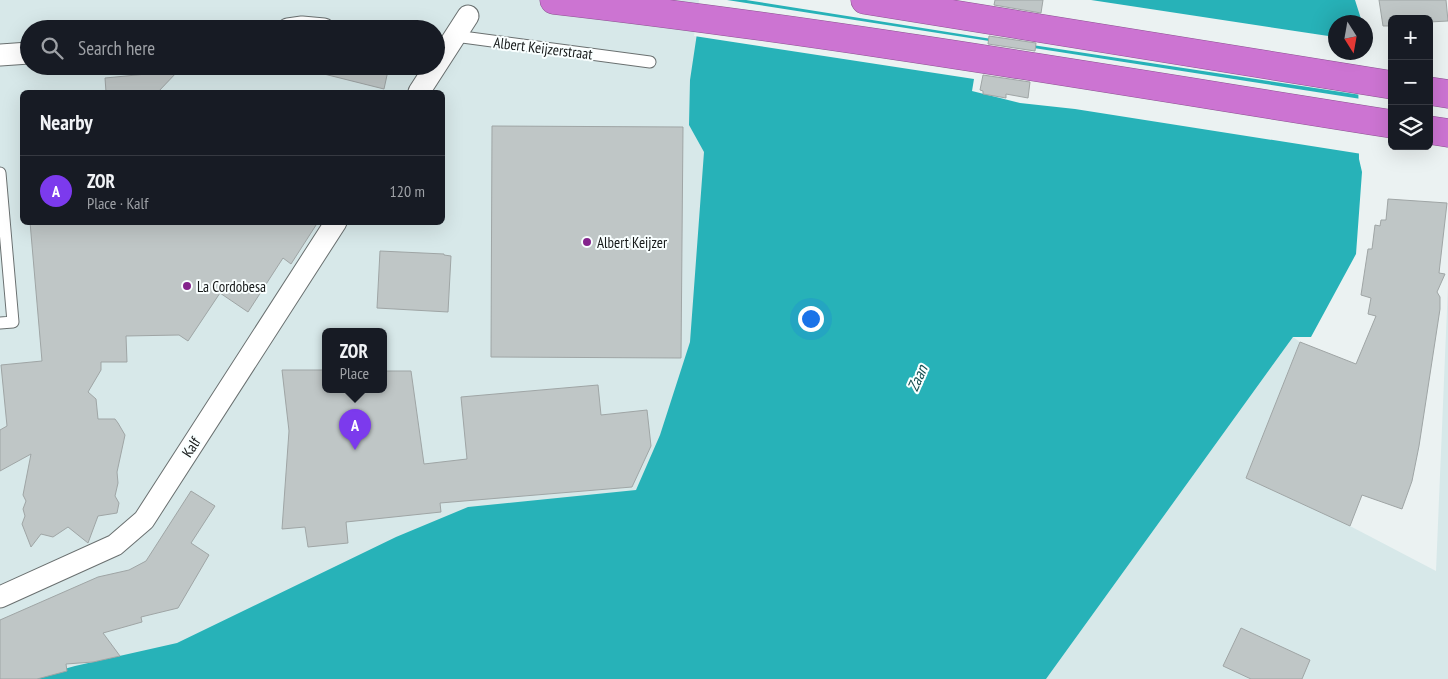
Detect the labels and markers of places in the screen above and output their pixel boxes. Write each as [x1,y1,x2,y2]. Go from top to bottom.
place label: Albert Keijzer [597,233,668,252]
marker: Albert Keijzer [581,236,593,248]
place label: La Cordobesa [197,277,266,296]
marker: La Cordobesa [181,280,193,292]
pin: A [339,409,371,450]

